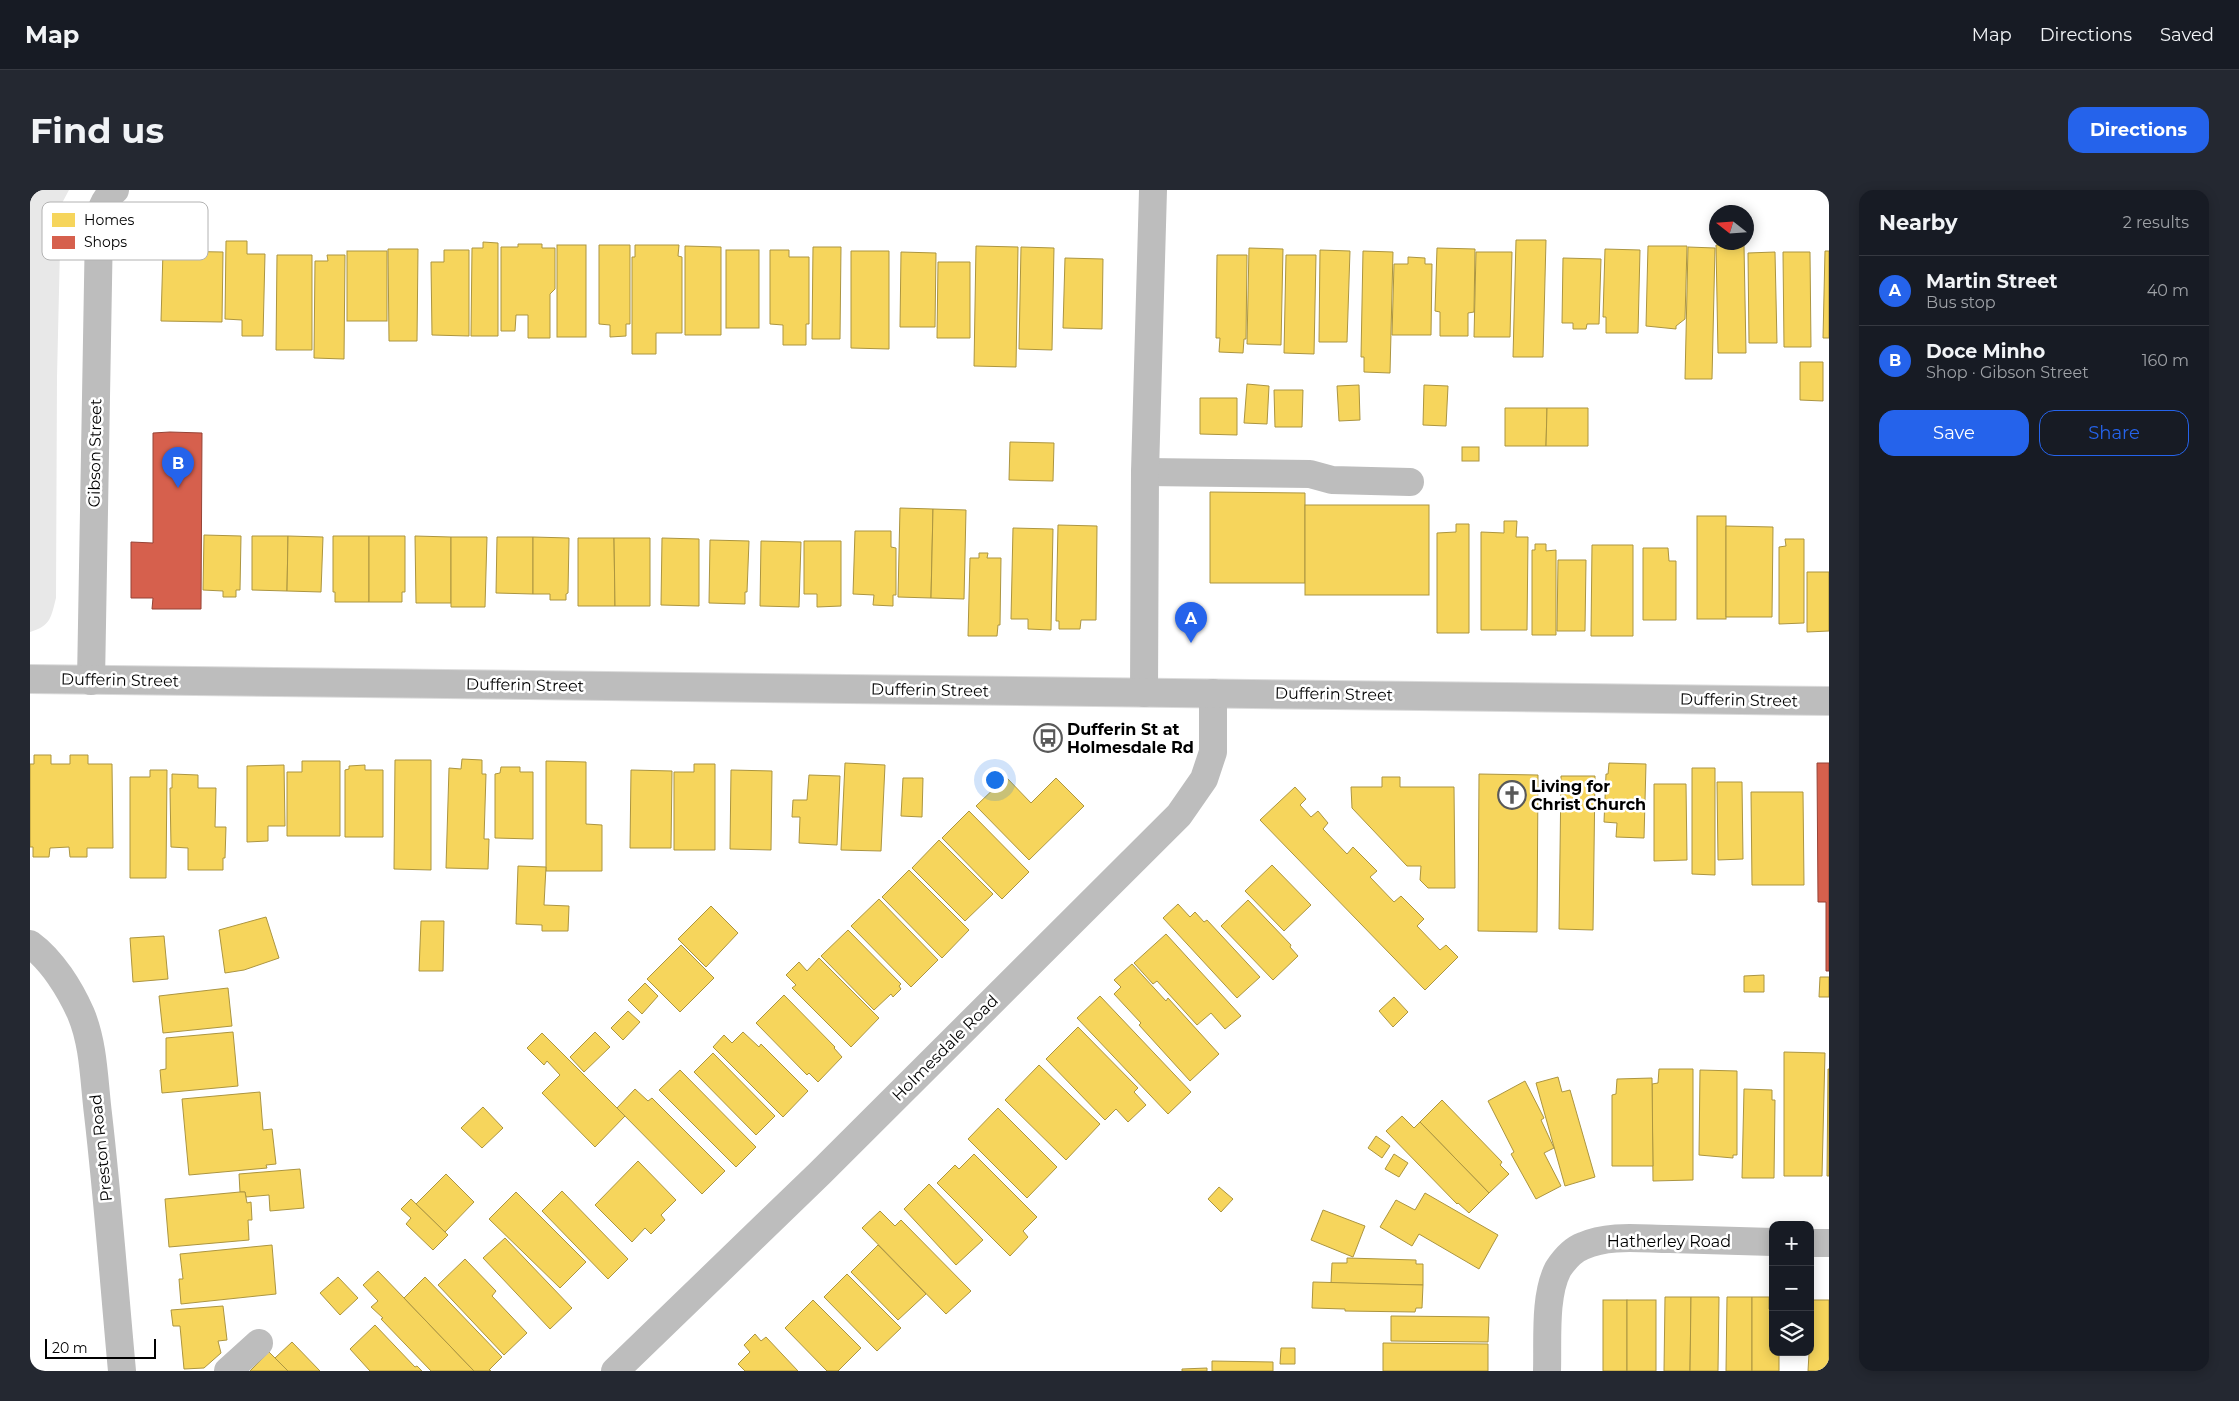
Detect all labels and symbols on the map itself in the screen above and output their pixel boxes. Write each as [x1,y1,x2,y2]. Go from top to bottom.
legend [42,202,208,260]
north arrow [1709,205,1754,250]
text: Homes [84,211,134,229]
text: Shops [84,233,127,251]
street label: Gibson Street [85,398,105,508]
pin: B [162,447,194,488]
pin: A [1175,602,1207,643]
street label: Dufferin Street [61,669,180,691]
street label: Dufferin Street [466,674,585,696]
street label: Dufferin Street [871,679,990,701]
street label: Dufferin Street [1275,683,1394,705]
street label: Dufferin Street [1680,689,1799,711]
place label: Dufferin St at Holmesdale Rd [1067,720,1194,757]
bus stop icon: Dufferin St at Holmesdale Rd [1033,723,1063,753]
your location [982,767,1008,793]
place label: Living for Christ Church [1531,777,1646,814]
church icon: Living for Christ Church [1497,780,1527,810]
street label: Holmesdale Road [888,991,1002,1105]
street label: Preston Road [86,1093,116,1203]
street label: Hatherley Road [1607,1232,1731,1251]
scale bar [45,1336,156,1359]

